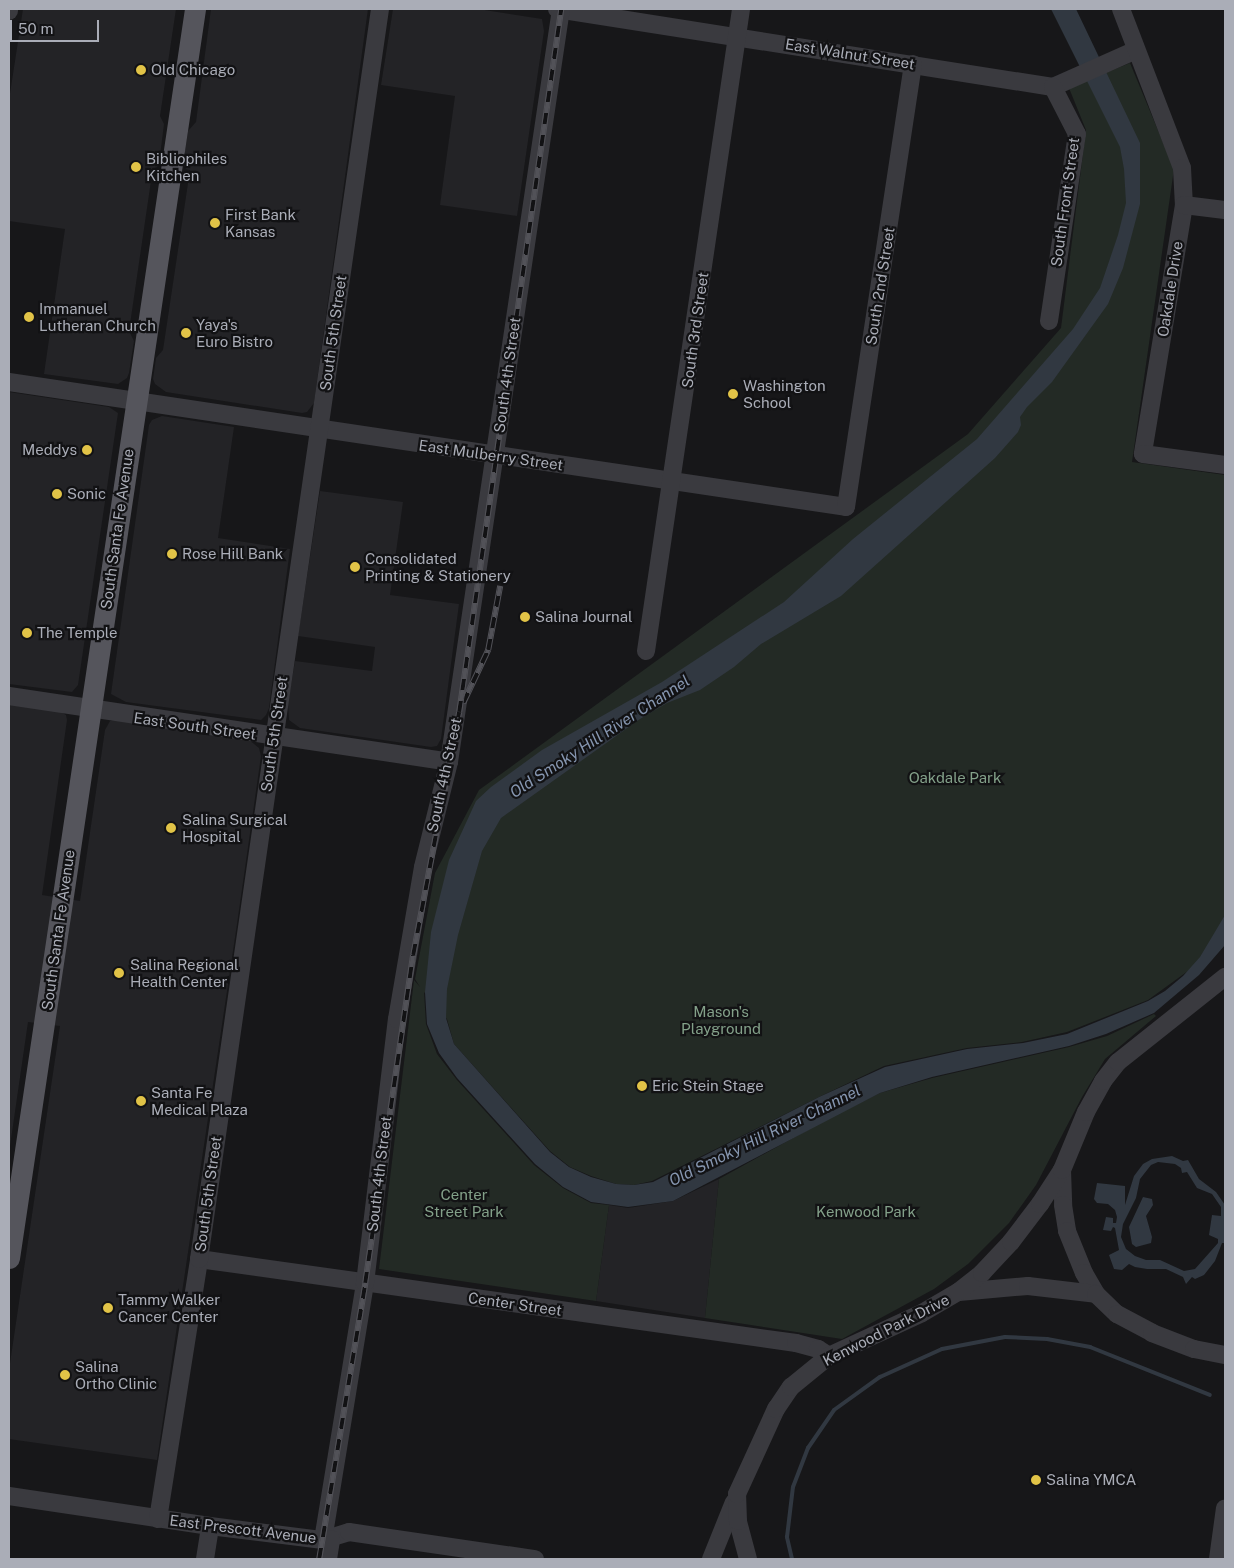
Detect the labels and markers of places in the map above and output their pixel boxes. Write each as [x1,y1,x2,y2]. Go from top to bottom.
place label: Old Chicago [151,61,235,79]
marker: Old Chicago [135,64,147,76]
place label: Bibliophiles Kitchen [146,149,227,184]
marker: Bibliophiles Kitchen [130,161,142,173]
place label: First Bank Kansas [225,205,296,240]
marker: First Bank Kansas [209,217,221,229]
place label: Immanuel Lutheran Church [39,299,156,334]
marker: Immanuel Lutheran Church [23,311,35,323]
place label: Yaya's Euro Bistro [196,315,273,350]
marker: Yaya's Euro Bistro [180,327,192,339]
place label: Washington School [743,376,826,411]
marker: Washington School [727,388,739,400]
place label: Meddys [22,441,77,459]
marker: Meddys [81,444,93,456]
place label: Sonic [67,485,106,503]
marker: Sonic [51,488,63,500]
place label: Rose Hill Bank [182,545,283,563]
marker: Rose Hill Bank [166,548,178,560]
place label: Consolidated Printing & Stationery [365,549,511,584]
marker: Consolidated Printing & Stationery [349,561,361,573]
place label: Salina Journal [535,608,633,626]
marker: Salina Journal [519,611,531,623]
place label: The Temple [37,624,118,642]
marker: The Temple [21,627,33,639]
place label: Salina Surgical Hospital [182,810,288,845]
marker: Salina Surgical Hospital [164,821,178,835]
place label: Salina Regional Health Center [130,955,238,990]
marker: Salina Regional Health Center [112,966,126,980]
place label: Eric Stein Stage [652,1077,764,1095]
marker: Eric Stein Stage [636,1080,648,1092]
place label: Santa Fe Medical Plaza [151,1083,248,1118]
marker: Santa Fe Medical Plaza [135,1095,147,1107]
place label: Tammy Walker Cancer Center [118,1290,221,1325]
marker: Tammy Walker Cancer Center [102,1302,114,1314]
place label: Salina Ortho Clinic [75,1357,157,1392]
marker: Salina Ortho Clinic [59,1369,71,1381]
place label: Salina YMCA [1046,1471,1136,1489]
marker: Salina YMCA [1030,1474,1042,1486]

